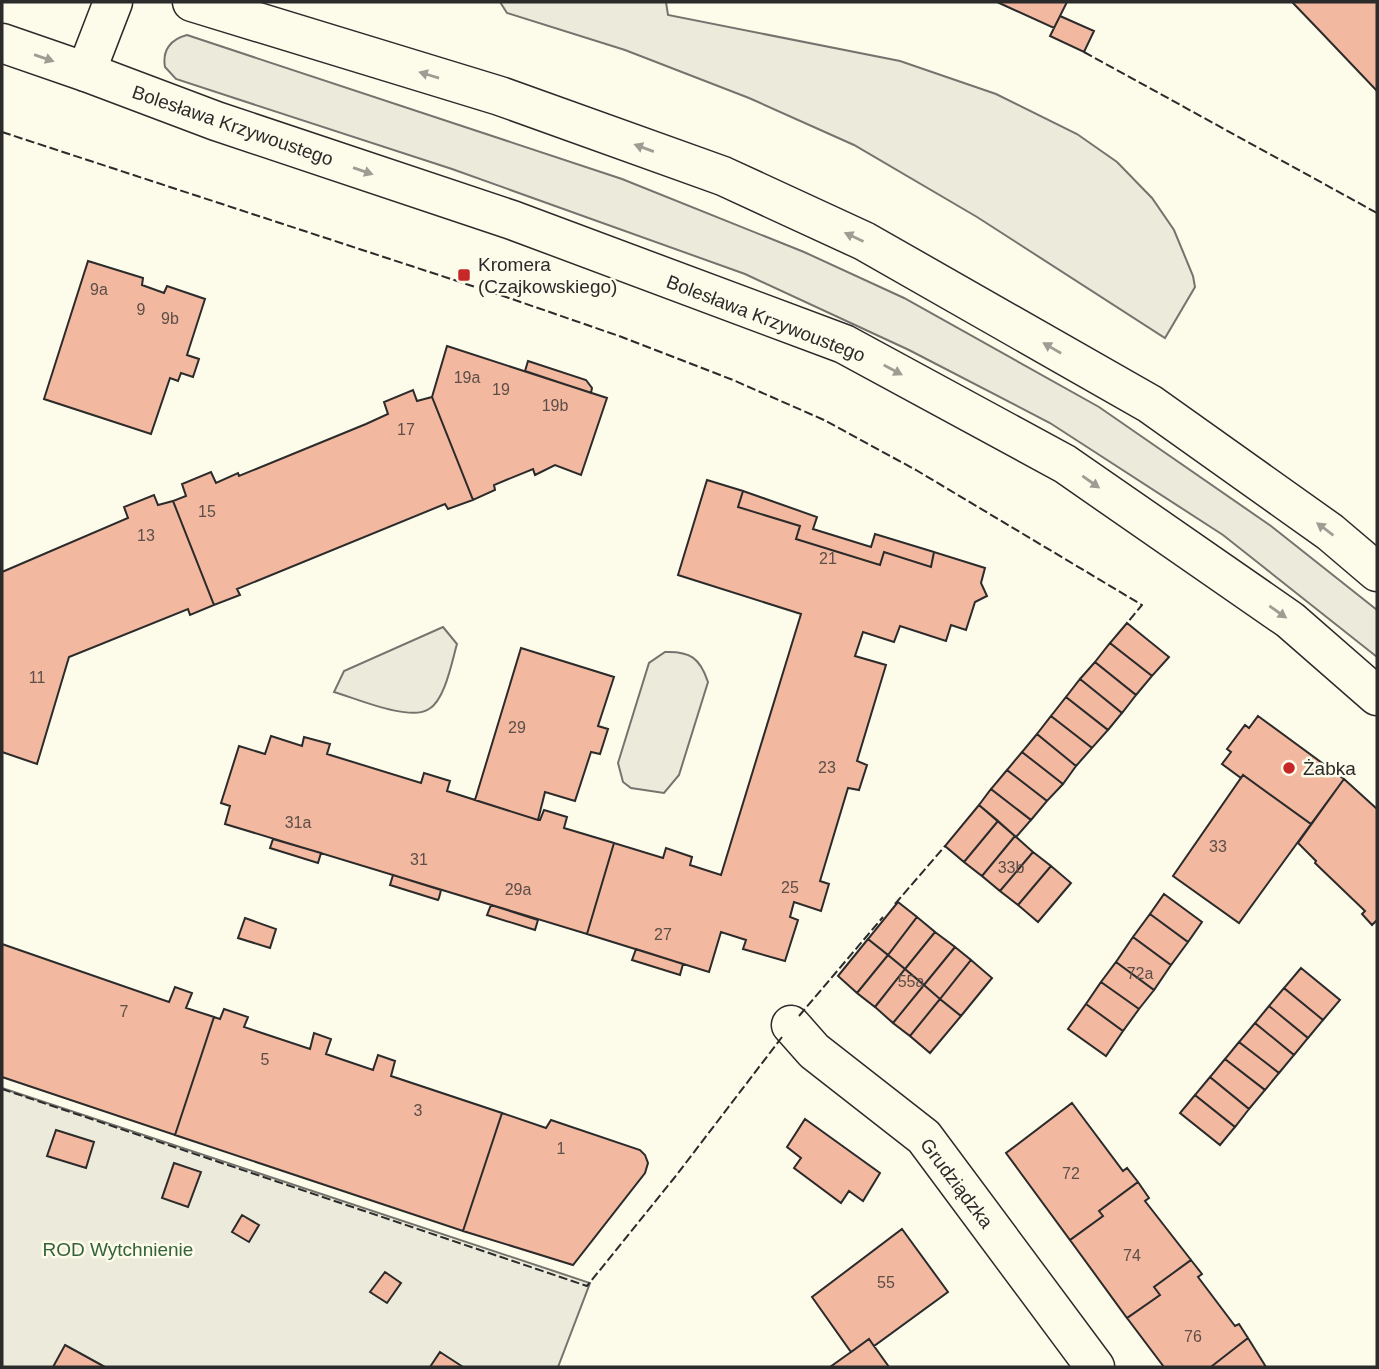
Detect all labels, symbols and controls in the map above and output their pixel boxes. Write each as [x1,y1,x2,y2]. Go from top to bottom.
one-way arrow [33,53,54,63]
one-way arrow [418,69,439,79]
street label: Bolesława Krzywoustego [130,81,336,170]
one-way arrow [634,142,655,153]
one-way arrow [353,166,374,176]
one-way arrow [843,231,864,242]
place label: Kromera (Czajkowskiego) [478,254,617,297]
marker: Kromera (Czajkowskiego) [456,267,472,283]
street label: Bolesława Krzywoustego [663,271,868,366]
house number: 9a [90,281,108,298]
house number: 9 [137,301,146,318]
house number: 9b [161,310,179,327]
one-way arrow [1042,342,1061,354]
one-way arrow [883,364,903,376]
house number: 19a [454,369,480,386]
house number: 19 [492,381,510,398]
house number: 19b [542,397,568,414]
house number: 17 [397,421,415,438]
one-way arrow [1082,475,1100,489]
house number: 15 [198,503,216,520]
one-way arrow [1316,522,1334,536]
house number: 13 [137,527,155,544]
house number: 21 [819,550,837,567]
one-way arrow [1269,605,1287,619]
house number: 11 [29,669,45,686]
house number: 29 [508,719,526,736]
place label: Żabka [1303,758,1356,779]
house number: 23 [818,759,836,776]
marker: Żabka [1281,760,1297,776]
house number: 31a [285,814,311,831]
house number: 33 [1209,838,1227,855]
house number: 31 [410,851,428,868]
house number: 33b [998,859,1024,876]
house number: 25 [781,879,799,896]
house number: 29a [505,881,531,898]
house number: 27 [654,926,672,943]
house number: 72a [1127,965,1153,982]
house number: 55a [898,973,924,990]
house number: 7 [120,1003,129,1020]
house number: 5 [261,1051,270,1068]
house number: 3 [414,1102,423,1119]
street label: Grudziądzka [916,1134,997,1233]
house number: 1 [557,1140,566,1157]
house number: 72 [1062,1165,1080,1182]
park label: ROD Wytchnienie [43,1239,193,1260]
house number: 74 [1123,1247,1141,1264]
house number: 55 [877,1274,895,1291]
house number: 76 [1184,1328,1202,1345]

